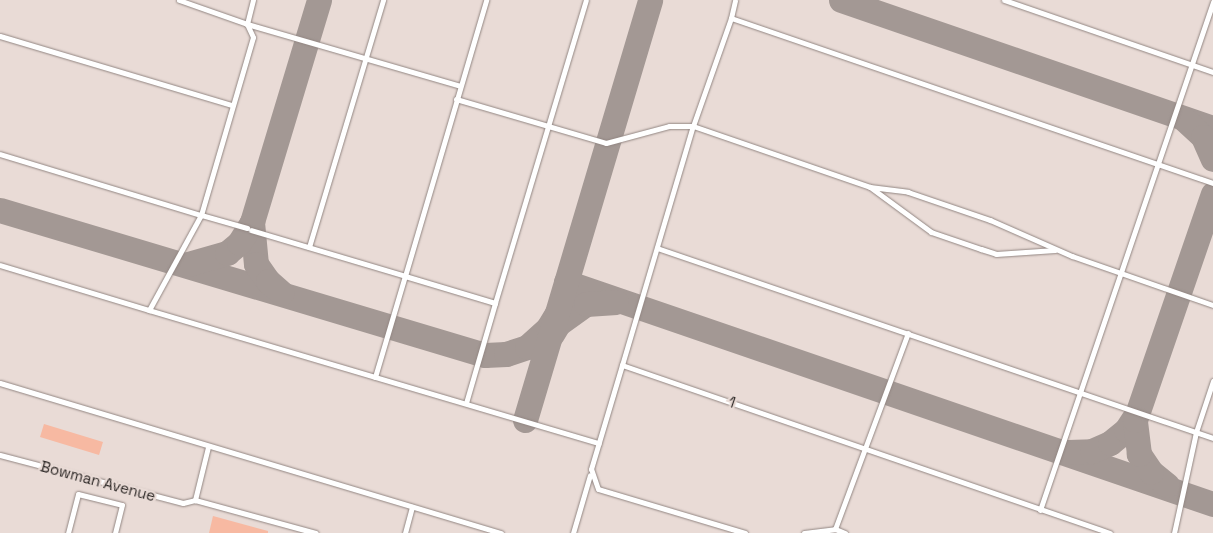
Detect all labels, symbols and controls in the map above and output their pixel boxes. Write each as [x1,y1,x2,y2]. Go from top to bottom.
street label: 1 [726,392,738,412]
street label: Bowman Avenue [38,457,158,505]

